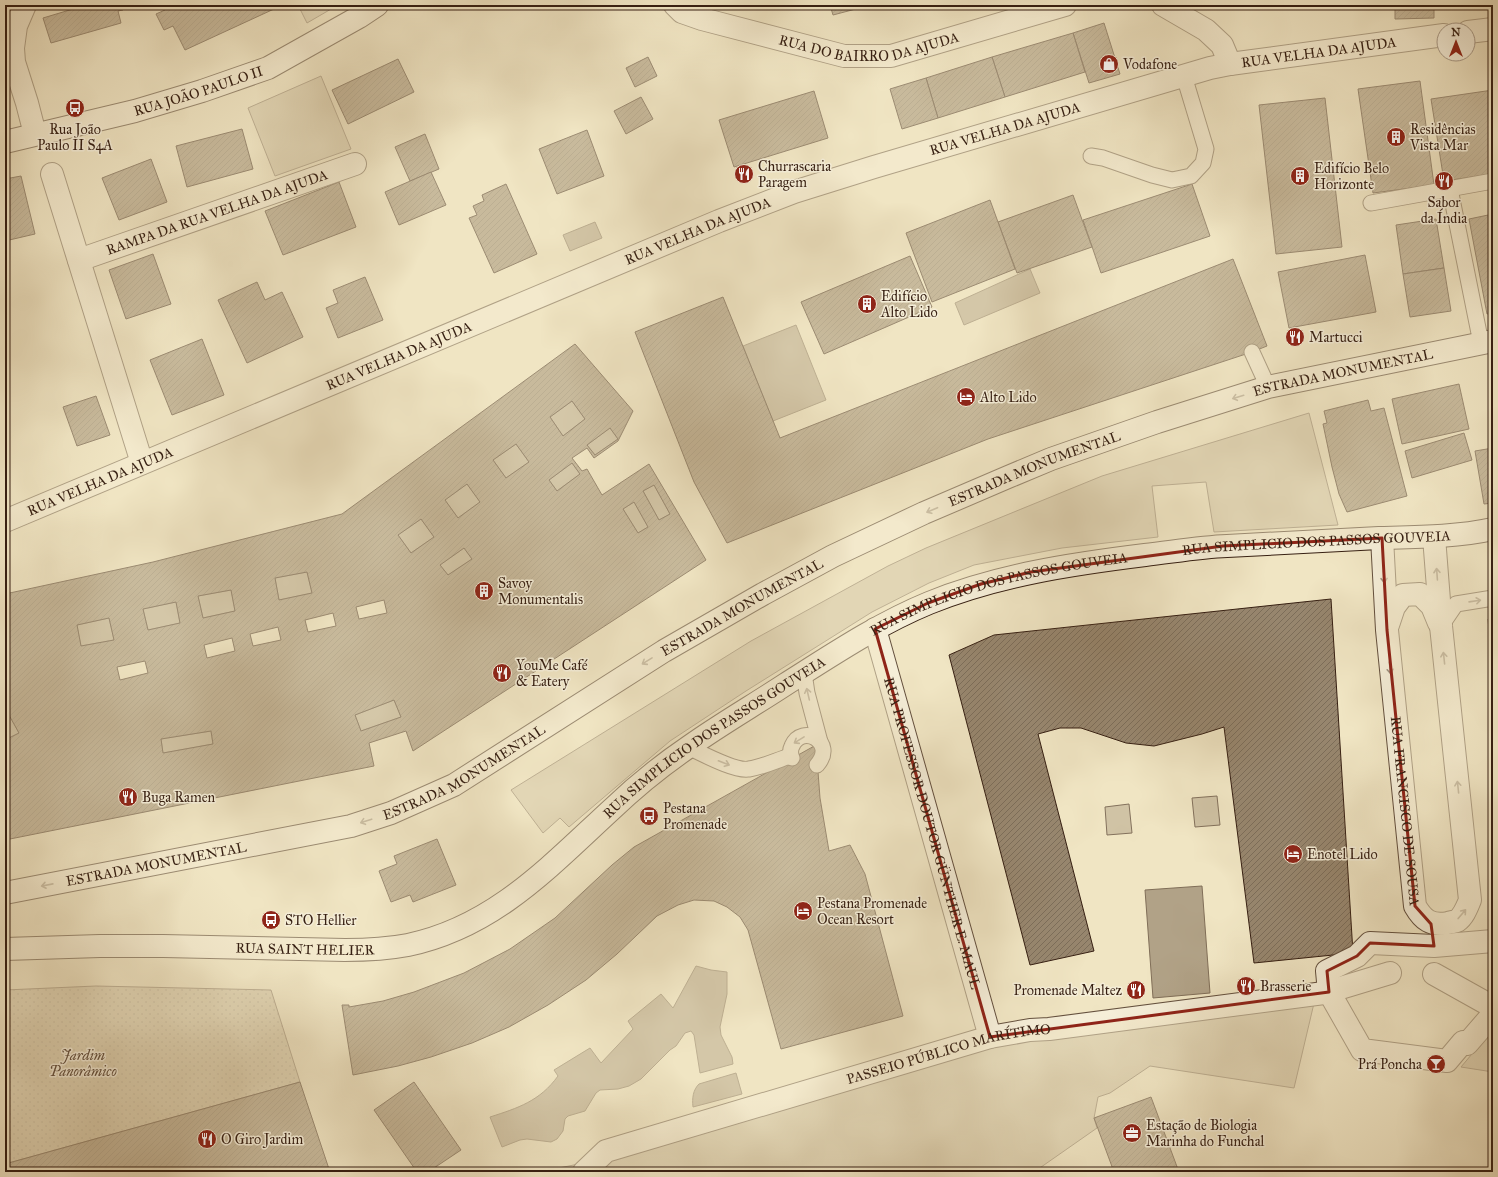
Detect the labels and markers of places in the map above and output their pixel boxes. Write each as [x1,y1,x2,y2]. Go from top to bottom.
shop icon: Vodafone [1098,53,1120,75]
place label: Vodafone [1122,56,1177,73]
bus stop icon: Rua João Paulo II S4A [64,97,86,119]
place label: Rua João Paulo II S4A [37,121,113,154]
place label: Residências Vista Mar [1409,121,1476,154]
building icon: Residências Vista Mar [1385,126,1407,148]
place label: Churrascaria Paragem [758,158,831,191]
place label: Edifício Belo Horizonte [1314,160,1389,193]
restaurant icon: Churrascaria Paragem [733,163,755,185]
building icon: Edifício Belo Horizonte [1289,165,1311,187]
restaurant icon: Sabor da Índia [1433,170,1455,192]
place label: Sabor da Índia [1421,194,1467,227]
place label: Edifício Alto Lido [880,288,938,321]
building icon: Edifício Alto Lido [856,293,878,315]
restaurant icon: Martucci [1284,326,1306,348]
place label: Martucci [1309,329,1363,346]
hotel icon: Alto Lido [955,386,977,408]
place label: Alto Lido [979,389,1037,406]
place label: Savoy Monumentalis [498,575,583,608]
building icon: Savoy Monumentalis [473,580,495,602]
place label: YouMe Café & Eatery [516,657,588,690]
restaurant icon: YouMe Café & Eatery [491,662,513,684]
restaurant icon: Buga Ramen [117,786,139,808]
place label: Buga Ramen [142,789,215,806]
place label: Pestana Promenade [663,800,727,833]
bus stop icon: Pestana Promenade [638,805,660,827]
hotel icon: Enotel Lido [1282,843,1304,865]
place label: Enotel Lido [1307,846,1378,863]
place label: Pestana Promenade Ocean Resort [817,895,927,928]
hotel icon: Pestana Promenade Ocean Resort [792,900,814,922]
bus stop icon: STO Hellier [260,909,282,931]
place label: STO Hellier [285,912,357,929]
restaurant icon: Brasserie [1235,975,1257,997]
place label: Brasserie [1260,978,1311,995]
restaurant icon: Promenade Maltez [1125,979,1147,1001]
place label: Promenade Maltez [1014,982,1123,999]
bar icon: Prá Poncha [1425,1053,1447,1075]
place label: Prá Poncha [1358,1056,1422,1073]
place label: Estação de Biologia Marinha do Funchal [1146,1117,1265,1150]
office icon: Estação de Biologia Marinha do Funchal [1121,1122,1143,1144]
restaurant icon: O Giro Jardim [196,1128,218,1150]
place label: O Giro Jardim [221,1131,303,1149]

